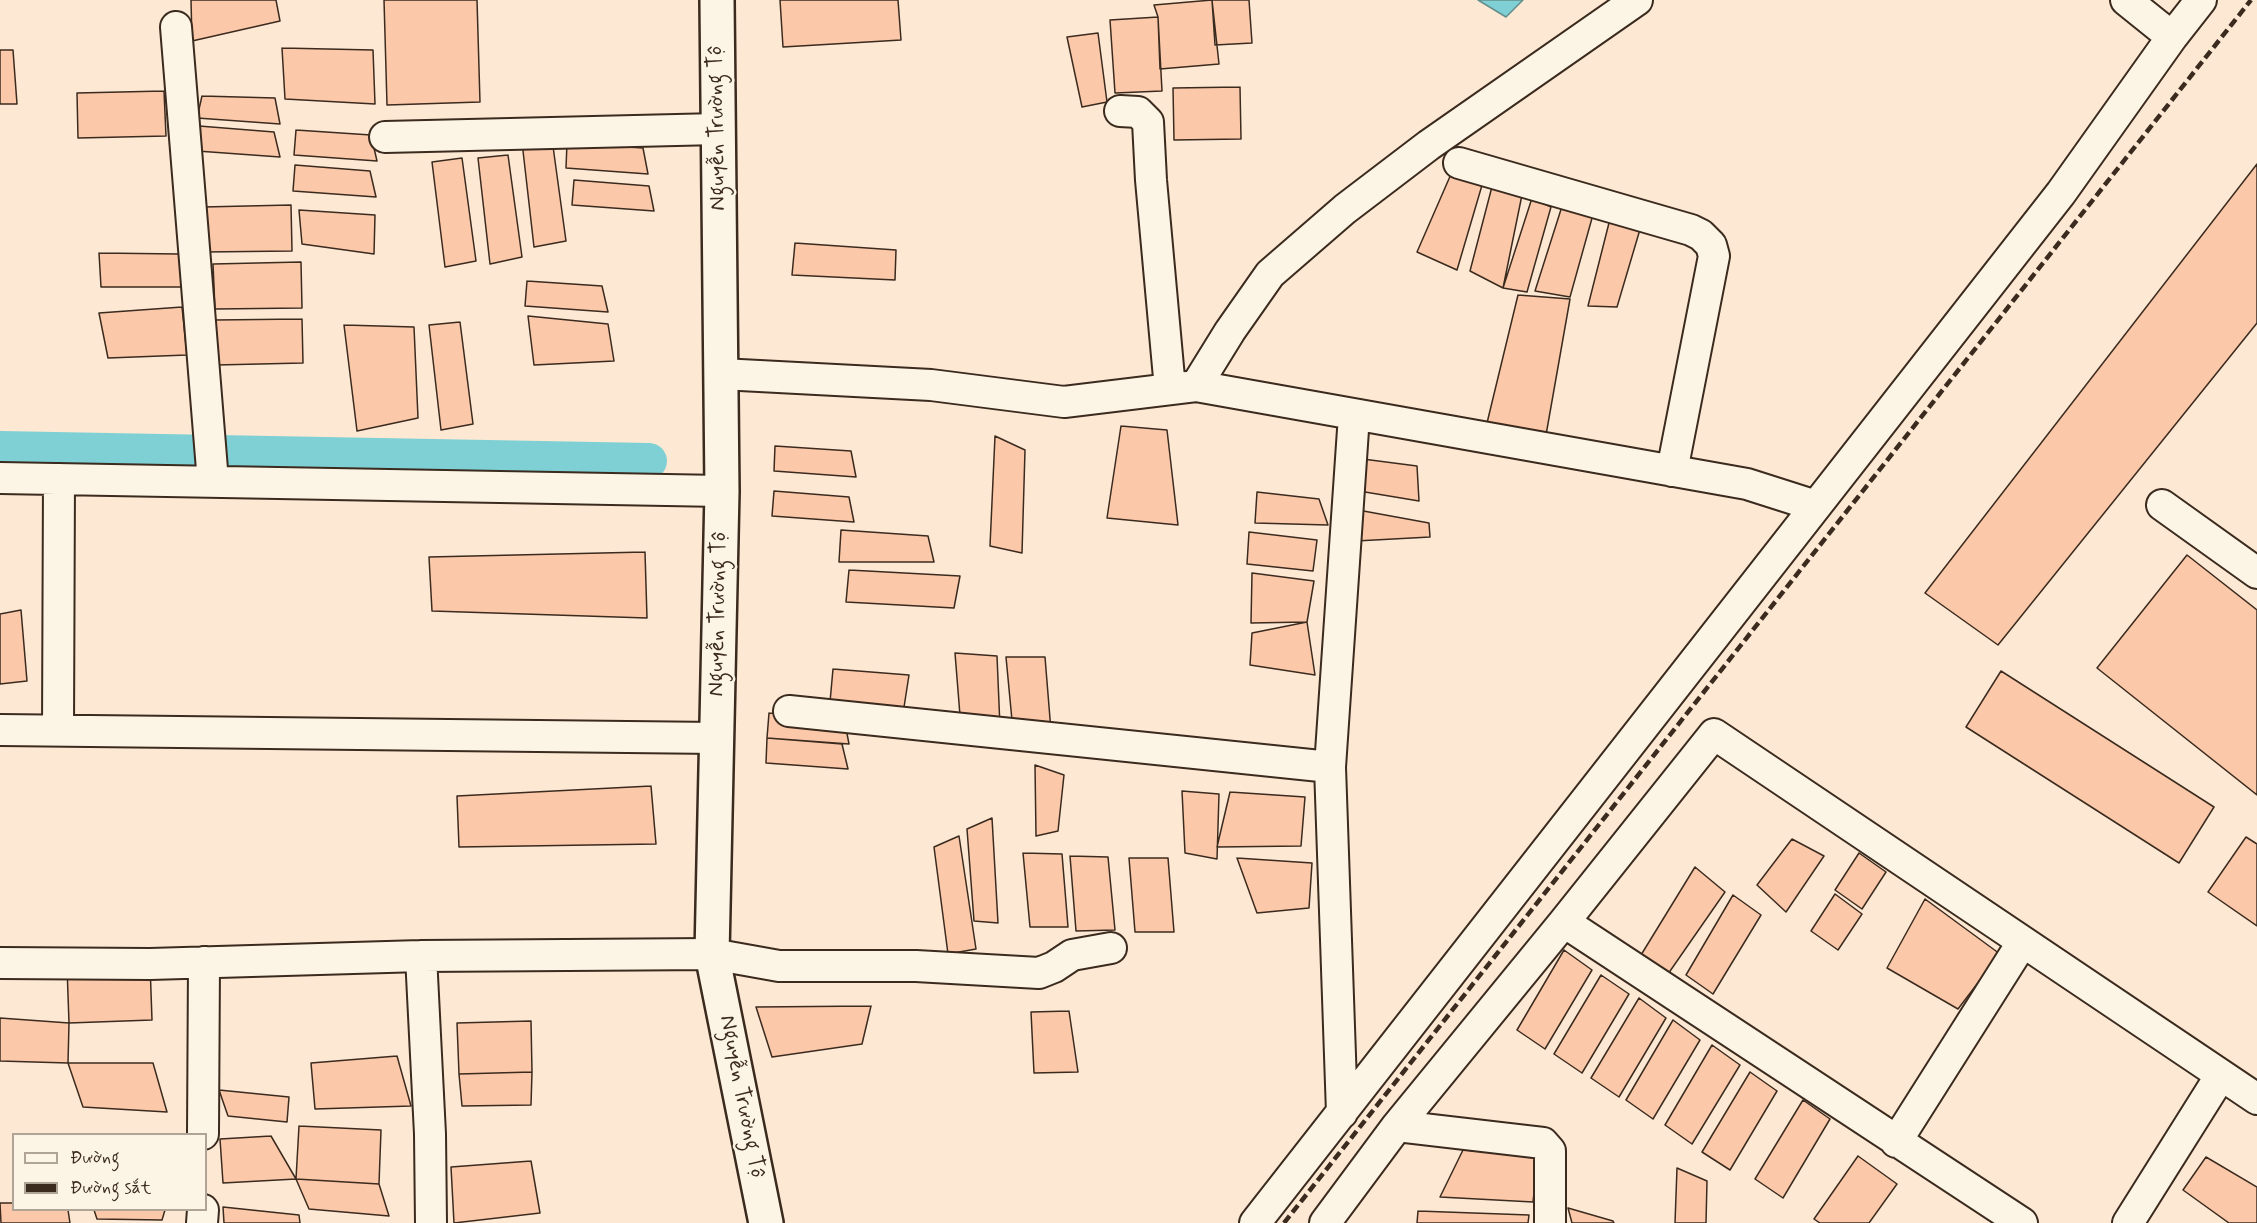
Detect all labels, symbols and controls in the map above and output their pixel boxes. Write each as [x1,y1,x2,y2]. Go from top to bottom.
street label: Nguyễn Trường Tộ [703,45,733,211]
street label: Nguyễn Trường Tộ [704,531,734,697]
street label: Nguyễn Trường Tộ [712,1013,770,1181]
legend [12,1133,207,1211]
text: Đường [70,1146,120,1170]
text: Đường sắt [70,1176,151,1200]

